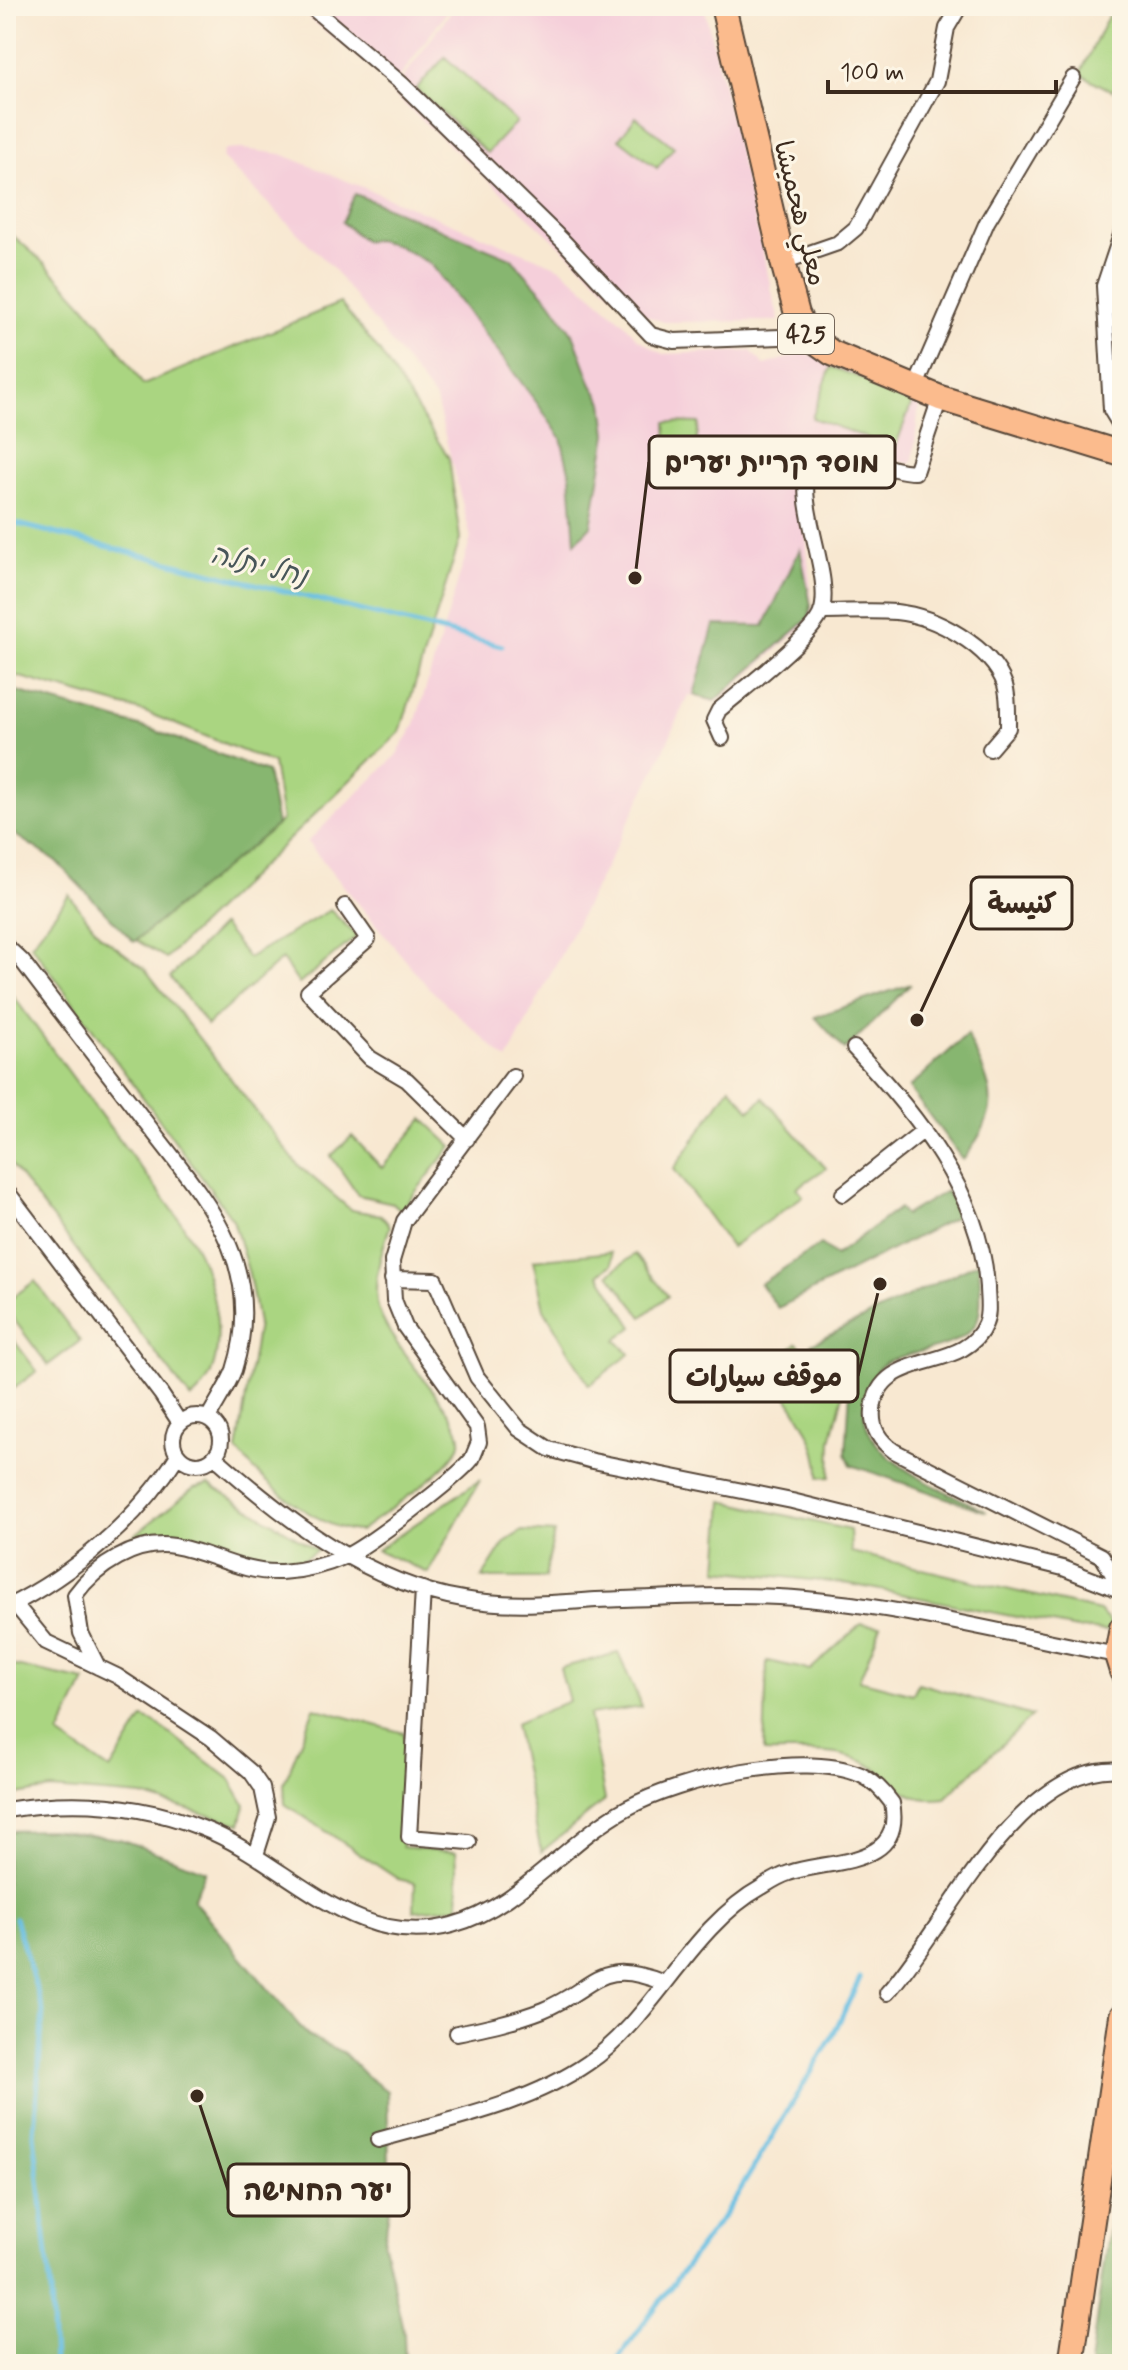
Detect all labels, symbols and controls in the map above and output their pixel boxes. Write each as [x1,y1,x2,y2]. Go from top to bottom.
scale bar [828,44,1056,94]
text: 100 m [840,58,904,89]
street label: معلي هحميشا [761,137,834,291]
road number: 425 [778,314,834,354]
callout: מוסד קריית יערים [649,436,895,488]
text: מוסד קריית יערים [665,446,879,483]
water label: נחל יתלה [206,537,313,597]
callout: كنيسة [971,877,1072,929]
text: كنيسة [987,887,1057,924]
callout: موقف سيارات [670,1350,858,1402]
text: موقف سيارات [686,1360,842,1397]
callout: יער החמישה [228,2164,409,2216]
text: יער החמישה [244,2174,392,2211]

